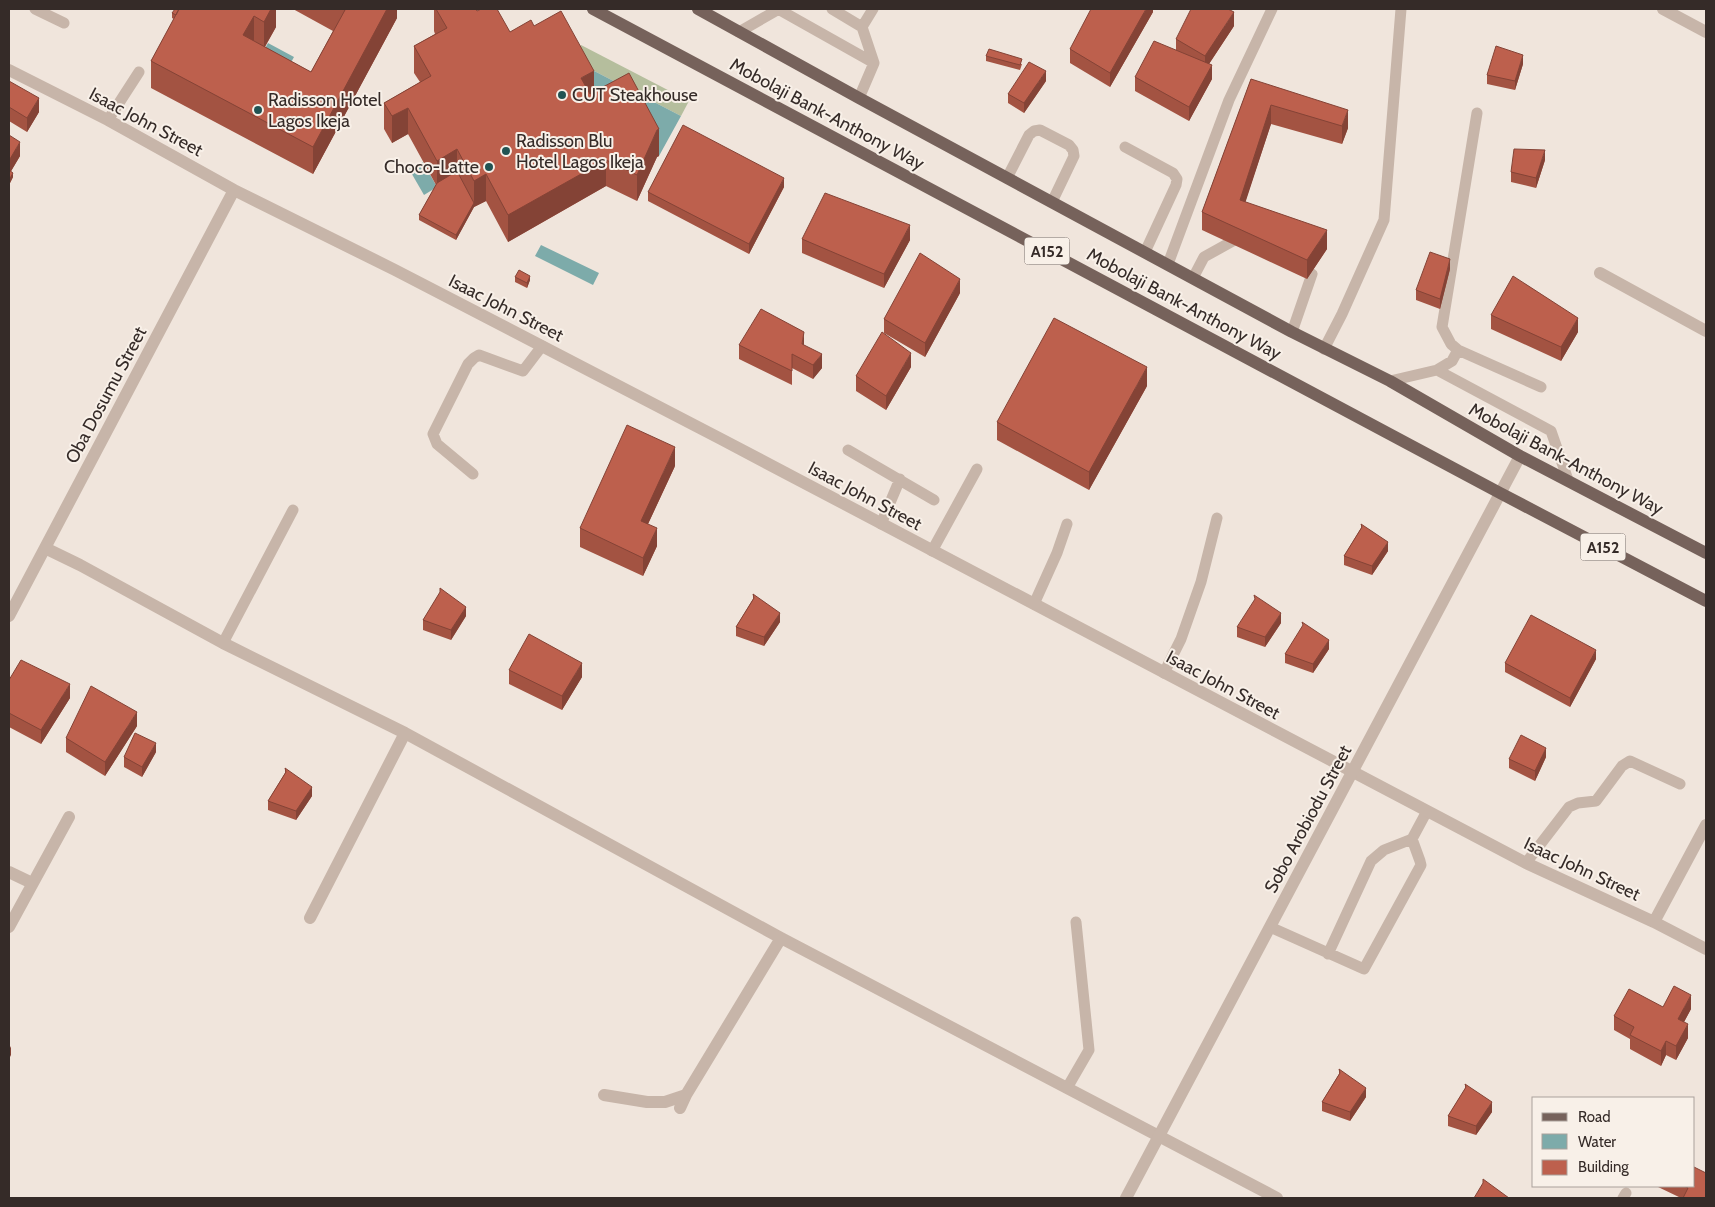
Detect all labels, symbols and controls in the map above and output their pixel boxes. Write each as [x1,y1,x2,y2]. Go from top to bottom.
street label: Mobolaji Bank-Anthony Way [726,53,928,175]
street label: Isaac John Street [85,83,207,161]
place label: CUT Steakhouse [572,84,698,106]
place label: Radisson Hotel Lagos Ikeja [268,89,383,132]
marker: CUT Steakhouse [556,89,568,101]
marker: Radisson Hotel Lagos Ikeja [252,104,264,116]
place label: Radisson Blu Hotel Lagos Ikeja [516,130,644,173]
marker: Radisson Blu Hotel Lagos Ikeja [500,145,512,157]
place label: Choco-Latte [384,156,479,178]
marker: Choco-Latte [483,161,495,173]
road number: A152 [1024,238,1070,264]
street label: Mobolaji Bank-Anthony Way [1083,243,1285,365]
street label: Isaac John Street [445,270,567,346]
street label: Oba Dosumu Street [61,323,151,467]
street label: Mobolaji Bank-Anthony Way [1465,398,1667,520]
street label: Isaac John Street [804,457,926,535]
road number: A152 [1580,534,1626,560]
street label: Isaac John Street [1162,646,1284,724]
street label: Sobo Arobiodu Street [1260,741,1356,897]
street label: Isaac John Street [1520,832,1644,906]
legend [1532,1097,1695,1187]
text: Road [1578,1108,1611,1126]
text: Water [1578,1133,1616,1151]
text: Building [1578,1158,1629,1176]

